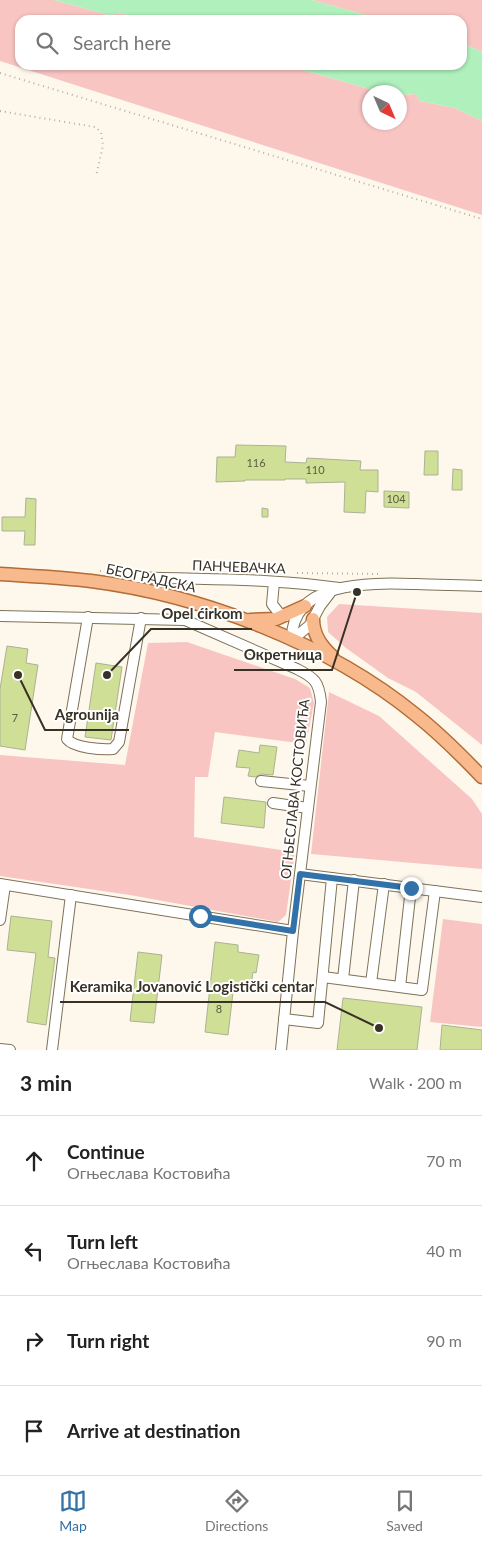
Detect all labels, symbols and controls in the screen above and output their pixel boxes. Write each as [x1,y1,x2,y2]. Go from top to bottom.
search box [15,15,467,70]
icon: search [33,29,61,57]
text: Search here [73,31,171,54]
north arrow [362,85,407,130]
house number: 116 [246,456,266,469]
house number: 110 [305,463,325,476]
house number: 104 [386,492,406,505]
street label: ПАНЧЕВАЧКА [192,556,287,577]
street label: БЕОГРАДСКА [105,560,198,595]
callout: Opel ćirkom [151,599,252,629]
text: Opel ćirkom [161,604,243,622]
callout: Окретница [234,640,332,670]
text: Окретница [244,645,322,663]
street label: ОГЊЕСЛАВА КОСТОВИЋА [277,697,312,880]
callout: Agrounija [45,700,129,730]
text: Agrounija [54,705,119,723]
house number: 7 [12,711,18,724]
route end [400,877,423,900]
route start [189,905,212,928]
callout: Keramika Jovanović Logistički centar [60,972,325,1002]
text: Keramika Jovanović Logistički centar [70,977,315,995]
house number: 8 [216,1002,222,1015]
text: 3 min [20,1070,72,1095]
text: Walk · 200 m [369,1073,462,1092]
text: Continue [67,1140,145,1163]
icon: ahead [20,1147,48,1175]
text: 70 m [426,1151,462,1170]
text: Огњеслава Костовића [67,1163,230,1182]
text: Turn left [67,1230,138,1253]
icon: left [20,1237,48,1265]
text: 40 m [426,1241,462,1260]
text: Огњеслава Костовића [67,1253,230,1272]
icon: right [20,1327,48,1355]
text: Turn right [67,1329,149,1352]
text: 90 m [426,1331,462,1350]
icon: arrive [20,1417,48,1445]
text: Arrive at destination [67,1419,240,1442]
tab: Map [59,1487,87,1534]
tab: Directions [205,1487,268,1534]
tab: Saved [386,1487,423,1534]

